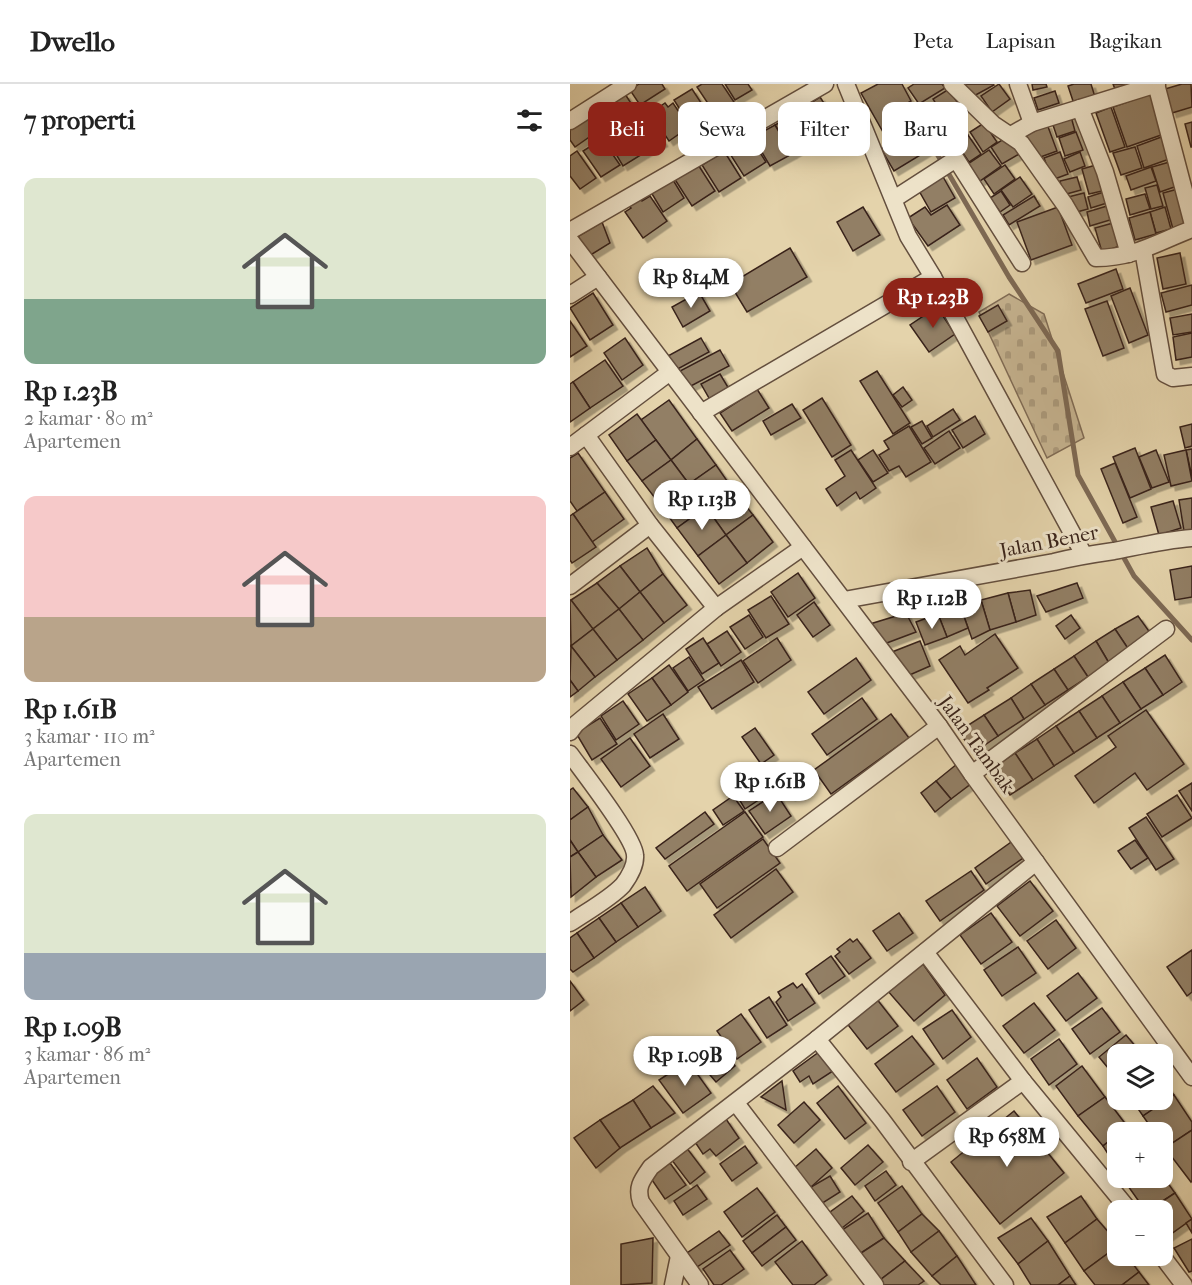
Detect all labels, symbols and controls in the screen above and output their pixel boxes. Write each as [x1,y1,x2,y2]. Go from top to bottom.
text: Dwello [30,25,115,58]
text: Peta [913,29,953,53]
text: Lapisan [986,29,1055,53]
text: Bagikan [1088,29,1162,53]
chip: Beli [588,102,666,156]
chip: Sewa [678,102,766,156]
chip: Filter [778,102,870,156]
chip: Baru [882,102,968,156]
icon: filters [513,104,546,137]
text: 7 properti [24,105,135,136]
icon: home [231,217,339,325]
pin: Rp 814M [636,258,746,309]
text: Rp 814M [653,266,729,289]
pin: Rp 1.23B [871,278,995,329]
text: Rp 1.23B [897,286,969,309]
text: Rp 1.23B [24,376,118,407]
text: 2 kamar · 80 m² [24,407,153,430]
text: Apartemen [24,430,121,453]
pin: Rp 1.13B [640,480,764,531]
text: Rp 1.13B [668,488,736,511]
street label: Jalan Bener [996,521,1101,563]
icon: home [231,535,339,643]
pin: Rp 1.12B [870,579,994,630]
text: Rp 1.12B [896,587,968,610]
street label: Jalan Tambak [932,690,1020,798]
text: Rp 1.61B [24,694,117,725]
text: 3 kamar · 110 m² [24,725,155,748]
text: Apartemen [24,748,121,771]
pin: Rp 1.61B [708,762,832,813]
text: Rp 1.61B [734,770,806,793]
icon: home [231,853,339,961]
text: Rp 1.09B [24,1012,122,1043]
pin: Rp 1.09B [623,1036,747,1087]
text: 3 kamar · 86 m² [24,1043,150,1066]
text: Rp 1.09B [647,1044,723,1067]
map controls [1107,1044,1173,1266]
button: layers [1107,1044,1173,1110]
text: Apartemen [24,1066,121,1089]
pin: Rp 658M [952,1117,1062,1168]
button: + [1107,1122,1173,1188]
text: Rp 658M [968,1125,1046,1148]
button: − [1107,1200,1173,1266]

